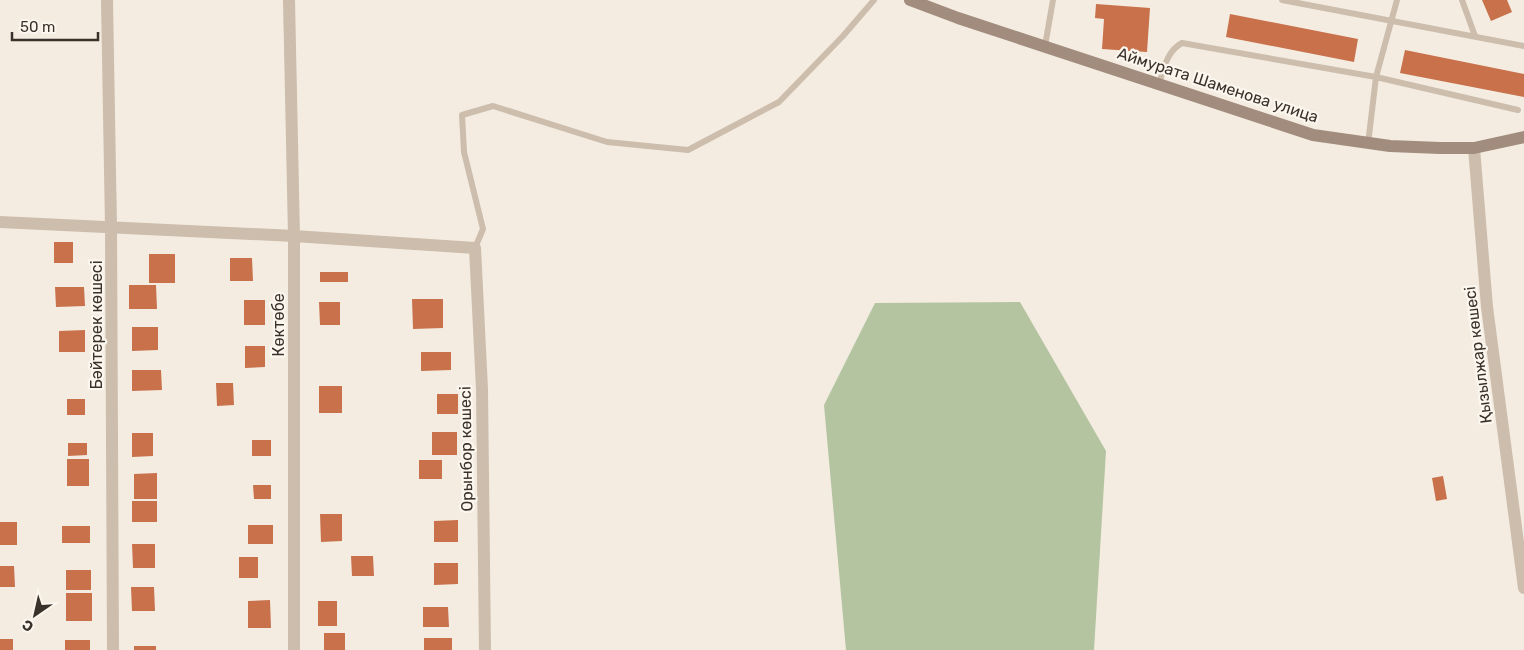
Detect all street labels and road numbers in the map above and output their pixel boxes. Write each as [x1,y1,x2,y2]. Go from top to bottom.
street label: Аймурата Шаменова улица [1115,43,1321,127]
street label: Бәйтерек көшесі [87,260,106,390]
street label: Қызылжар көшесі [1460,285,1496,425]
street label: Көктөбе [269,293,288,357]
street label: Орынбор көшесі [455,386,477,512]

